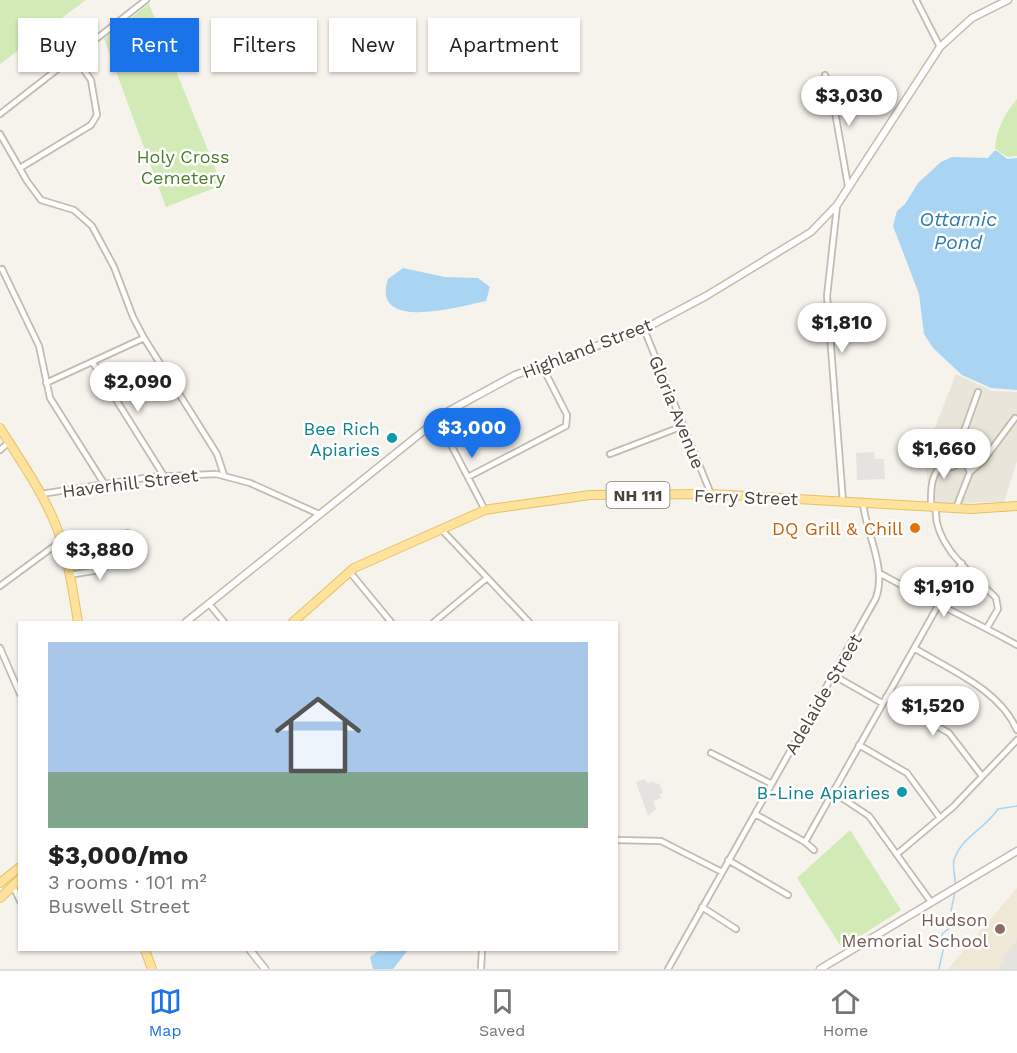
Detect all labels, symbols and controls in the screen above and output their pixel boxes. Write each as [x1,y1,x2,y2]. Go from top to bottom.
chip: Buy [18,18,98,72]
chip: Rent [110,18,199,72]
chip: Filters [211,18,317,72]
chip: New [329,18,416,72]
chip: Apartment [428,18,580,72]
pin: $3,030 [800,76,898,127]
text: $3,030 [815,83,883,107]
park label: Holy Cross Cemetery [136,146,230,188]
water label: Ottarnic Pond [919,207,997,254]
pin: $1,810 [793,303,891,354]
text: $1,810 [811,310,873,334]
street label: Highland Street [519,313,655,382]
street label: Gloria Avenue [645,352,709,472]
pin: $2,090 [89,362,187,413]
text: $2,090 [104,369,172,393]
pin: $3,000 [423,408,521,459]
text: $3,000 [438,415,506,439]
place label: Bee Rich Apiaries [303,418,380,460]
pin: $1,660 [895,429,993,480]
marker: Bee Rich Apiaries [385,431,399,445]
text: $1,660 [912,436,976,460]
street label: Haverhill Street [61,464,200,502]
road number: NH 111 [606,482,670,508]
street label: Ferry Street [694,485,799,509]
place label: DQ Grill & Chill [772,518,903,539]
marker: DQ Grill & Chill [908,521,922,535]
pin: $3,880 [51,530,149,581]
text: $3,880 [66,537,134,561]
pin: $1,910 [895,567,993,618]
text: $1,910 [913,574,975,598]
street label: Adelaide Street [780,630,866,758]
icon: home [264,681,372,789]
pin: $1,520 [884,686,982,737]
text: $1,520 [901,693,965,717]
place label: B-Line Apiaries [756,782,890,803]
marker: B-Line Apiaries [895,785,909,799]
text: $3,000/mo [48,840,188,870]
text: 3 rooms · 101 m² [48,870,207,894]
text: Buswell Street [48,894,190,918]
place label: Hudson Memorial School [841,909,988,951]
marker: Hudson Memorial School [993,922,1007,936]
tab: Map [149,985,182,1040]
tab: Saved [479,985,525,1040]
tab: Home [823,985,868,1040]

